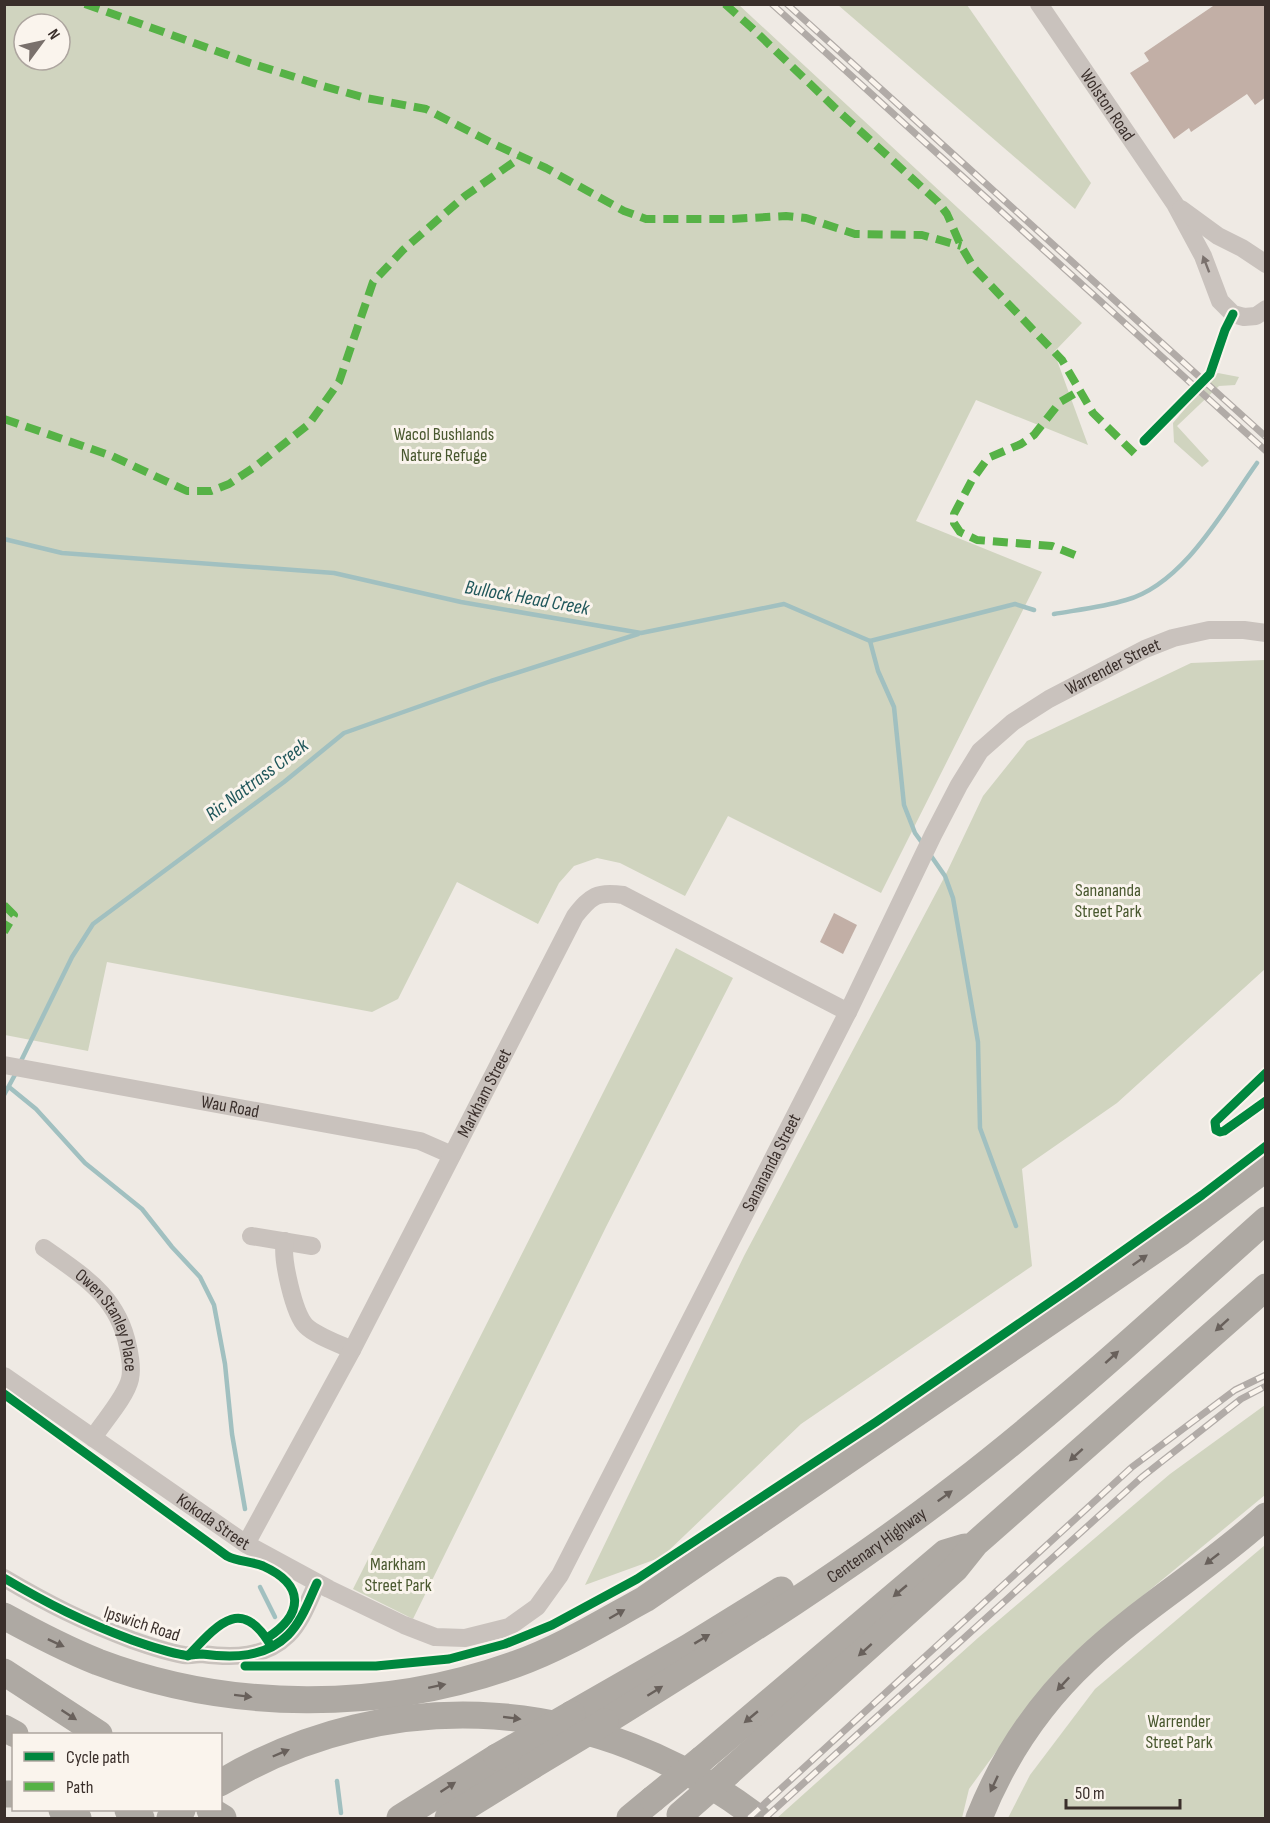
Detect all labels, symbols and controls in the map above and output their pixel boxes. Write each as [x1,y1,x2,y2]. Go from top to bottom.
north arrow [12,12,72,72]
text: N [43,26,64,43]
street label: Wolston Road [1076,65,1139,145]
one-way arrow [1200,255,1210,273]
park label: Wacol Bushlands Nature Refuge [394,424,494,466]
water label: Bullock Head Creek [463,575,592,621]
street label: Warrender Street [1062,633,1164,699]
water label: Ric Nattrass Creek [201,733,313,826]
park label: Sanananda Street Park [1074,880,1142,922]
street label: Markham Street [453,1045,516,1141]
street label: Wau Road [200,1091,261,1122]
street label: Sanananda Street [737,1110,805,1215]
one-way arrow [1132,1255,1148,1266]
street label: Owen Stanley Place [71,1264,141,1372]
one-way arrow [1214,1319,1230,1332]
one-way arrow [1104,1351,1119,1364]
one-way arrow [1069,1448,1084,1461]
street label: Kokoda Street [173,1489,254,1555]
one-way arrow [937,1490,952,1502]
street label: Centenary Highway [823,1503,930,1588]
one-way arrow [1204,1552,1220,1565]
park label: Markham Street Park [364,1554,432,1596]
one-way arrow [893,1584,908,1597]
street label: Ipswich Road [101,1602,183,1646]
one-way arrow [609,1609,626,1619]
one-way arrow [694,1633,711,1644]
one-way arrow [48,1639,65,1648]
one-way arrow [858,1643,873,1656]
one-way arrow [1056,1676,1070,1691]
one-way arrow [428,1681,447,1690]
one-way arrow [647,1685,663,1696]
one-way arrow [234,1691,253,1700]
one-way arrow [61,1709,77,1721]
one-way arrow [744,1710,759,1723]
park label: Warrender Street Park [1145,1711,1213,1753]
one-way arrow [503,1713,522,1723]
legend [12,1733,222,1811]
text: Cycle path [66,1747,130,1768]
one-way arrow [272,1748,289,1757]
scale bar [1066,1772,1180,1810]
one-way arrow [990,1776,999,1793]
text: Path [66,1777,94,1798]
one-way arrow [440,1782,456,1793]
text: 50 m [1075,1783,1105,1804]

